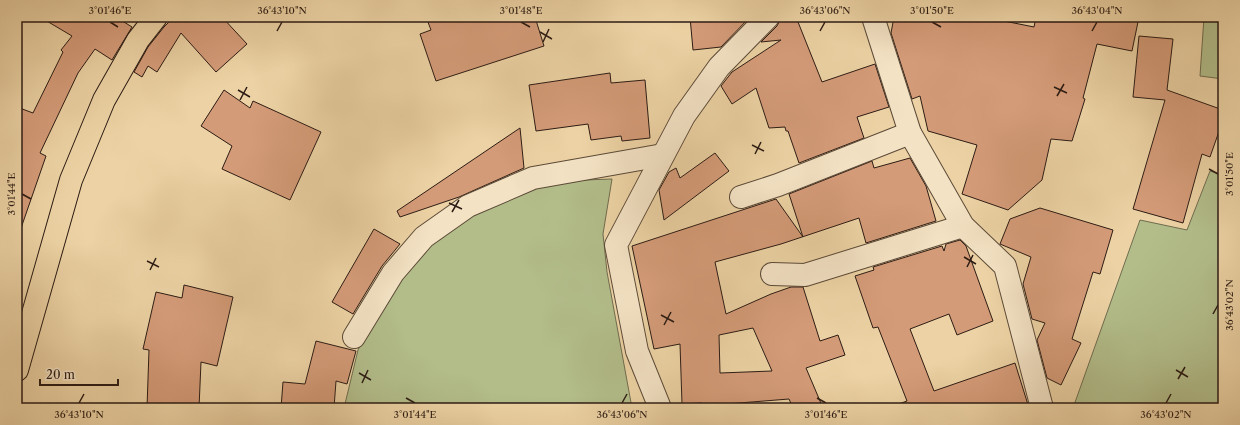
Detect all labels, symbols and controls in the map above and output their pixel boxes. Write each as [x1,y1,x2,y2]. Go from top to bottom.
text: 3°01'46"E [89,4,132,17]
text: 36°43'10"N [257,4,307,17]
text: 3°01'48"E [499,4,543,17]
text: 36°43'06"N [799,4,851,17]
text: 3°01'50"E [910,4,954,17]
text: 36°43'04"N [1071,4,1123,17]
text: 3°01'50"E [1223,152,1236,196]
text: 3°01'44"E [5,172,18,215]
text: 36°43'02"N [1223,279,1236,331]
scale bar [40,361,118,387]
text: 20 m [46,367,75,382]
text: 36°43'10"N [54,408,104,421]
text: 3°01'44"E [394,408,437,421]
text: 36°43'06"N [596,408,648,421]
text: 3°01'46"E [805,408,848,421]
text: 36°43'02"N [1140,408,1192,421]

